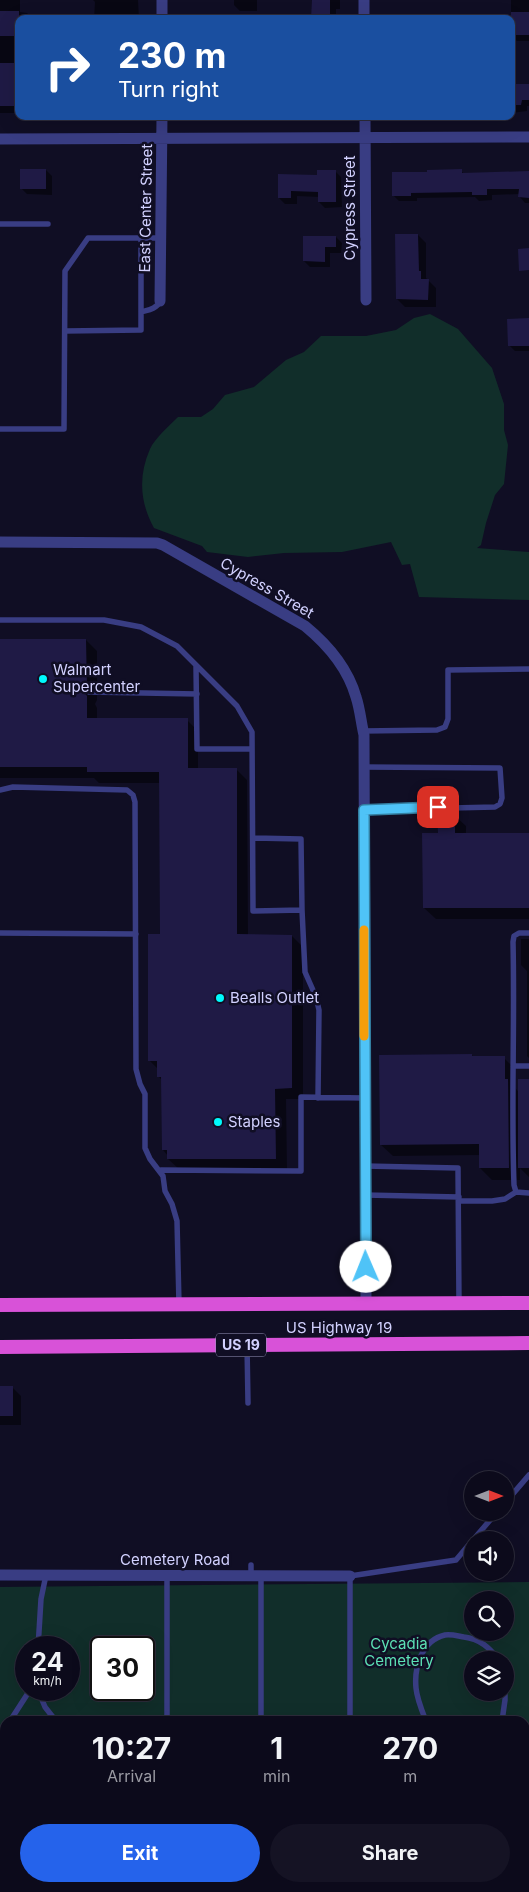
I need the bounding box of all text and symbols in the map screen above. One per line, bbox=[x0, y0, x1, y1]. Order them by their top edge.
text: 230 m bbox=[118, 34, 226, 76]
icon: right bbox=[35, 35, 100, 100]
text: Turn right bbox=[118, 76, 219, 102]
street label: East Center Street bbox=[135, 143, 156, 273]
street label: Cypress Street bbox=[340, 155, 359, 261]
street label: Cypress Street bbox=[217, 553, 318, 622]
place label: Walmart Supercenter bbox=[53, 660, 141, 696]
marker: Walmart Supercenter bbox=[37, 673, 49, 685]
pin bbox=[417, 786, 459, 828]
icon: arrive bbox=[424, 793, 452, 821]
place label: Bealls Outlet bbox=[230, 988, 319, 1007]
marker: Bealls Outlet bbox=[214, 992, 226, 1004]
place label: Staples bbox=[228, 1112, 281, 1131]
marker: Staples bbox=[212, 1116, 224, 1128]
position arrow bbox=[339, 1240, 391, 1292]
street label: US Highway 19 bbox=[286, 1318, 392, 1337]
road number: US 19 bbox=[216, 1334, 266, 1356]
north arrow bbox=[464, 1471, 514, 1521]
map controls bbox=[464, 1471, 514, 1701]
button: sound bbox=[464, 1531, 514, 1581]
street label: Cemetery Road bbox=[120, 1550, 230, 1569]
button: search bbox=[464, 1591, 514, 1641]
park label: Cycadia Cemetery bbox=[364, 1634, 434, 1670]
speed limit sign: 30 bbox=[90, 1636, 155, 1701]
text: 24 bbox=[31, 1647, 64, 1677]
button: layers bbox=[464, 1651, 514, 1701]
text: km/h bbox=[33, 1673, 62, 1688]
text: 10:27 bbox=[92, 1730, 171, 1766]
text: 1 bbox=[270, 1730, 283, 1766]
text: 270 bbox=[382, 1730, 438, 1766]
text: Arrival bbox=[107, 1766, 156, 1786]
text: min bbox=[263, 1766, 290, 1786]
text: m bbox=[403, 1766, 417, 1786]
button: Exit bbox=[20, 1824, 260, 1882]
button: Share bbox=[270, 1824, 510, 1882]

